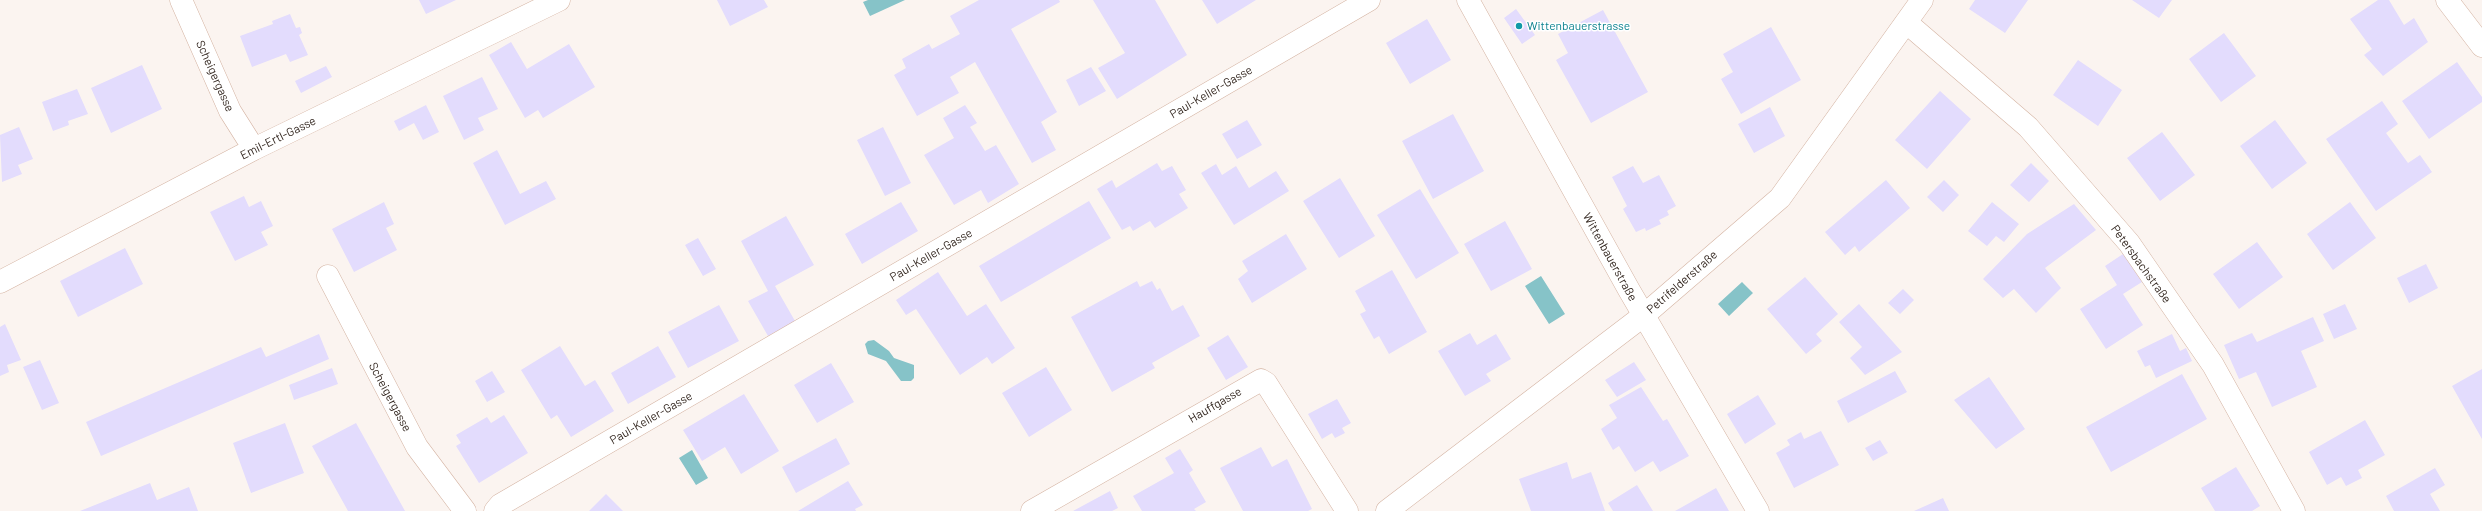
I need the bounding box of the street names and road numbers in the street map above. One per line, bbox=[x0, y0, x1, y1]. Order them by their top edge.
street label: Scheigergasse bbox=[193, 38, 237, 114]
street label: Paul-Keller-Gasse bbox=[1167, 63, 1255, 121]
street label: Emil-Ertl-Gasse bbox=[238, 113, 318, 163]
street label: Wittenbauerstraße bbox=[1580, 210, 1640, 304]
street label: Petersbachstraße bbox=[2108, 222, 2174, 306]
street label: Paul-Keller-Gasse bbox=[887, 226, 975, 284]
street label: Petrifelderstraße bbox=[1644, 247, 1720, 317]
street label: Scheigergasse bbox=[366, 360, 414, 434]
street label: Hauffgasse bbox=[1186, 384, 1244, 426]
street label: Paul-Keller-Gasse bbox=[607, 389, 695, 447]

